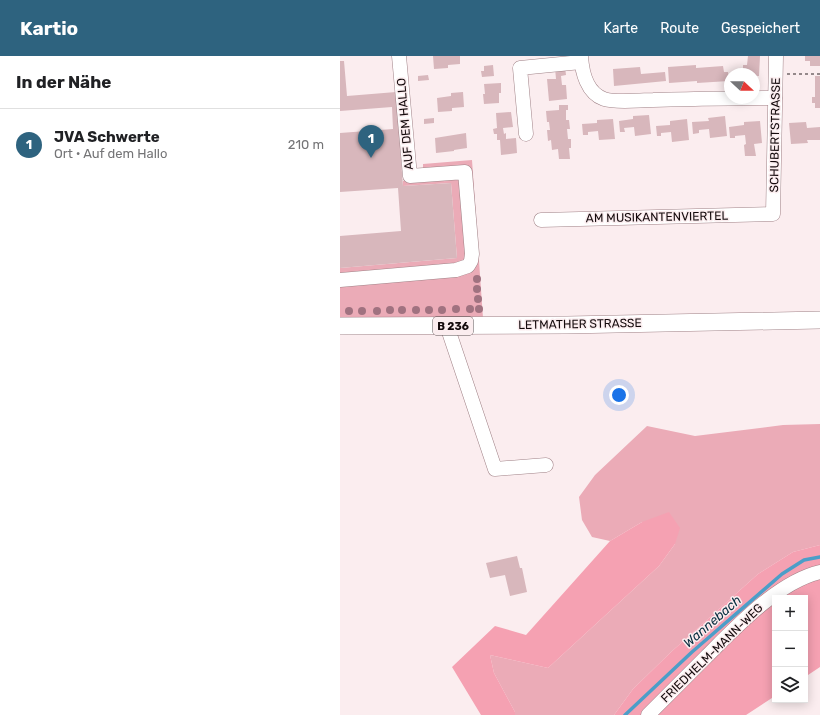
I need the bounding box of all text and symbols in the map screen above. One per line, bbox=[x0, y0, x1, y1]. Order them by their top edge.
text: Kartio bbox=[20, 17, 78, 40]
text: Karte bbox=[603, 20, 638, 37]
text: Route bbox=[660, 20, 699, 37]
text: Gespeichert bbox=[721, 20, 800, 37]
north arrow bbox=[724, 68, 760, 104]
text: In der Nähe bbox=[16, 72, 111, 92]
street label: AUF DEM HALLO bbox=[394, 77, 416, 171]
street label: SCHUBERTSTRASSE bbox=[767, 78, 783, 192]
pin: 1 bbox=[358, 125, 384, 158]
text: JVA Schwerte bbox=[54, 128, 160, 146]
text: 1 bbox=[26, 137, 32, 152]
text: 210 m bbox=[288, 137, 324, 152]
text: Ort · Auf dem Hallo bbox=[54, 146, 168, 161]
street label: AM MUSIKANTENVIERTEL bbox=[586, 209, 729, 225]
street label: LETMATHER STRASSE bbox=[518, 316, 642, 332]
road number: B 236 bbox=[433, 317, 473, 335]
your location bbox=[609, 385, 629, 405]
water label: Wannebach bbox=[680, 592, 744, 650]
map controls bbox=[772, 595, 808, 703]
button: + bbox=[772, 595, 808, 631]
street label: FRIEDHELM-MANN-WEG bbox=[658, 601, 766, 705]
button: − bbox=[772, 631, 808, 667]
button: layers bbox=[772, 667, 808, 703]

